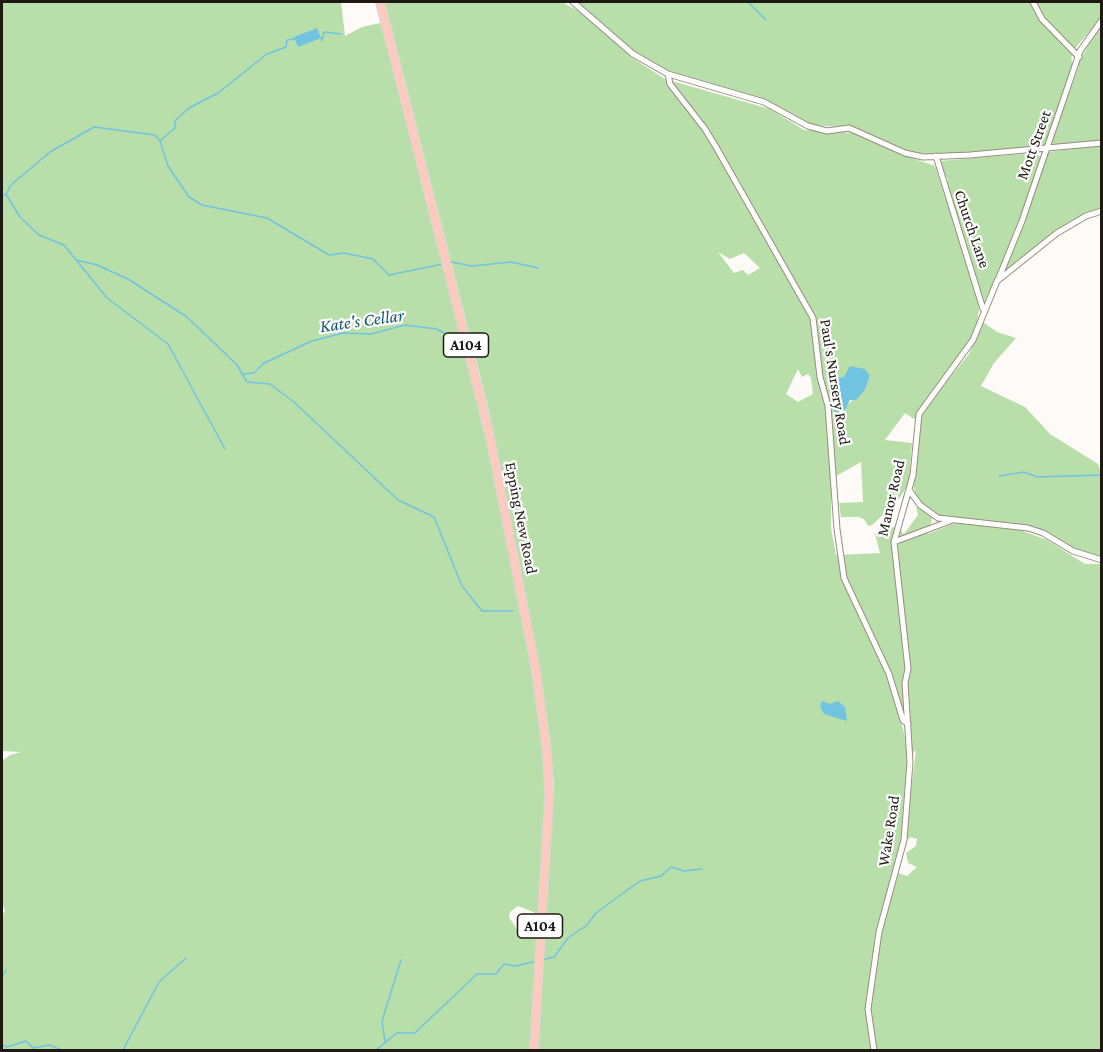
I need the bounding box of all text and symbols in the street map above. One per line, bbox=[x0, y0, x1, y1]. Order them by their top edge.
street label: Mott Street bbox=[1013, 108, 1055, 182]
street label: Church Lane bbox=[950, 188, 994, 270]
water label: Kate's Cellar bbox=[319, 304, 405, 338]
street label: Paul's Nursery Road bbox=[816, 318, 854, 446]
road number: A104 bbox=[444, 333, 488, 357]
street label: Manor Road bbox=[873, 458, 909, 538]
street label: Epping New Road bbox=[501, 460, 541, 576]
street label: Wake Road bbox=[874, 794, 904, 868]
road number: A104 bbox=[518, 914, 562, 938]

